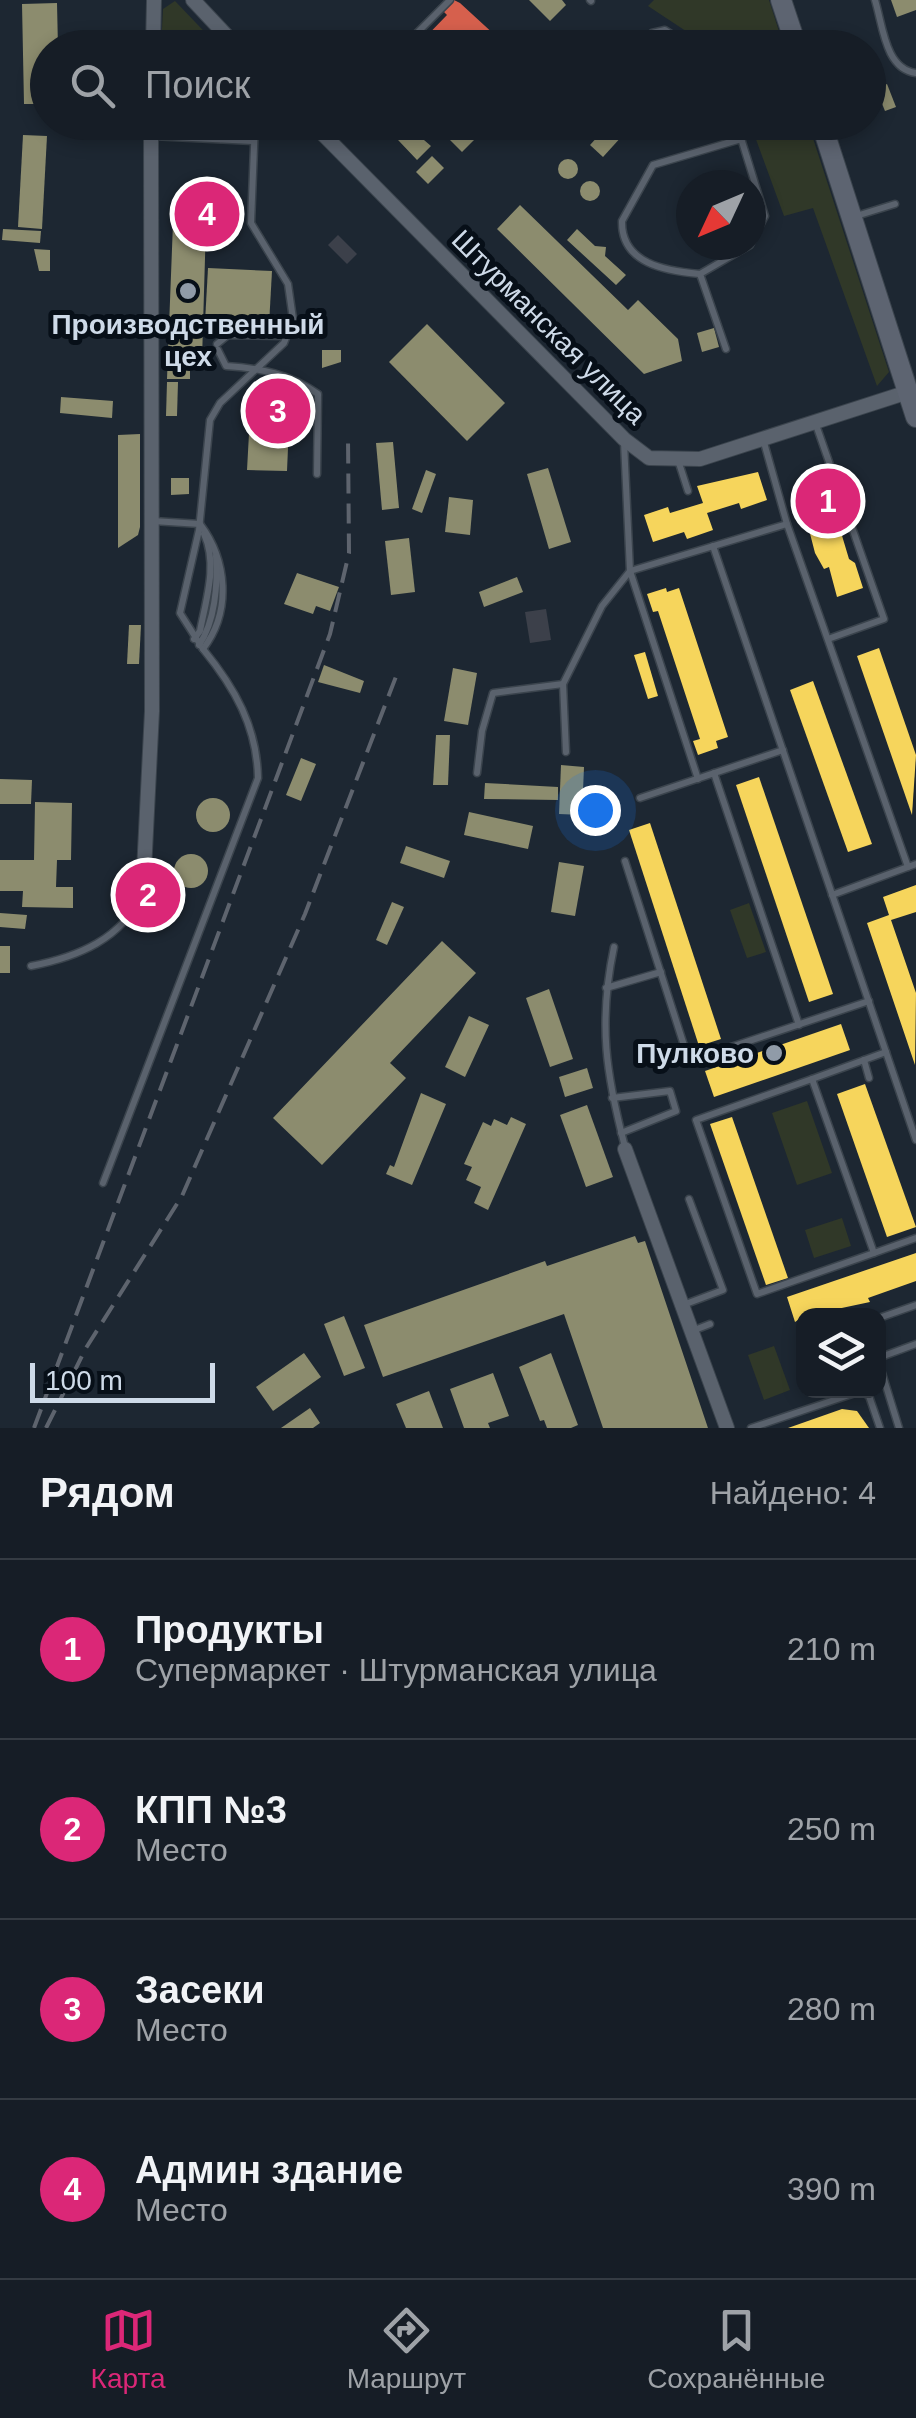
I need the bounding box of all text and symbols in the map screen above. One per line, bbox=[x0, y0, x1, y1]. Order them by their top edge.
search box bbox=[30, 30, 886, 140]
icon: search bbox=[65, 58, 120, 113]
text: Поиск bbox=[145, 64, 250, 106]
north arrow bbox=[676, 170, 766, 260]
pin: 4 bbox=[174, 176, 240, 252]
street label: Штурманская улица bbox=[446, 224, 652, 430]
marker: Производственный цех bbox=[177, 280, 199, 302]
place label: Производственный цех bbox=[51, 309, 325, 372]
pin: 3 bbox=[246, 374, 310, 448]
pin: 1 bbox=[796, 464, 860, 538]
your location bbox=[570, 785, 621, 836]
pin: 2 bbox=[116, 858, 180, 932]
place label: Пулково bbox=[636, 1038, 754, 1069]
marker: Пулково bbox=[763, 1042, 785, 1064]
map controls bbox=[796, 1308, 886, 1398]
button: layers bbox=[796, 1308, 886, 1398]
scale bar bbox=[30, 1358, 215, 1402]
text: 100 m bbox=[45, 1365, 123, 1396]
text: Рядом bbox=[40, 1469, 175, 1516]
text: Найдено: 4 bbox=[710, 1475, 876, 1511]
text: Продукты bbox=[135, 1609, 324, 1651]
text: 1 bbox=[64, 1631, 81, 1667]
text: 210 m bbox=[787, 1631, 876, 1667]
text: Супермаркет · Штурманская улица bbox=[135, 1652, 657, 1688]
text: КПП №3 bbox=[135, 1789, 287, 1831]
text: 2 bbox=[64, 1811, 81, 1847]
text: 250 m bbox=[787, 1811, 876, 1847]
text: Место bbox=[135, 1832, 228, 1868]
text: Засеки bbox=[135, 1969, 265, 2011]
text: 3 bbox=[64, 1991, 81, 2027]
text: 280 m bbox=[787, 1991, 876, 2027]
text: Место bbox=[135, 2012, 228, 2048]
text: Админ здание bbox=[135, 2149, 403, 2191]
text: 4 bbox=[64, 2171, 81, 2207]
text: 390 m bbox=[787, 2171, 876, 2207]
text: Место bbox=[135, 2192, 228, 2228]
tab: Карта bbox=[91, 2303, 166, 2395]
tab: Маршрут bbox=[347, 2303, 466, 2395]
tab: Сохранённые bbox=[647, 2303, 825, 2395]

